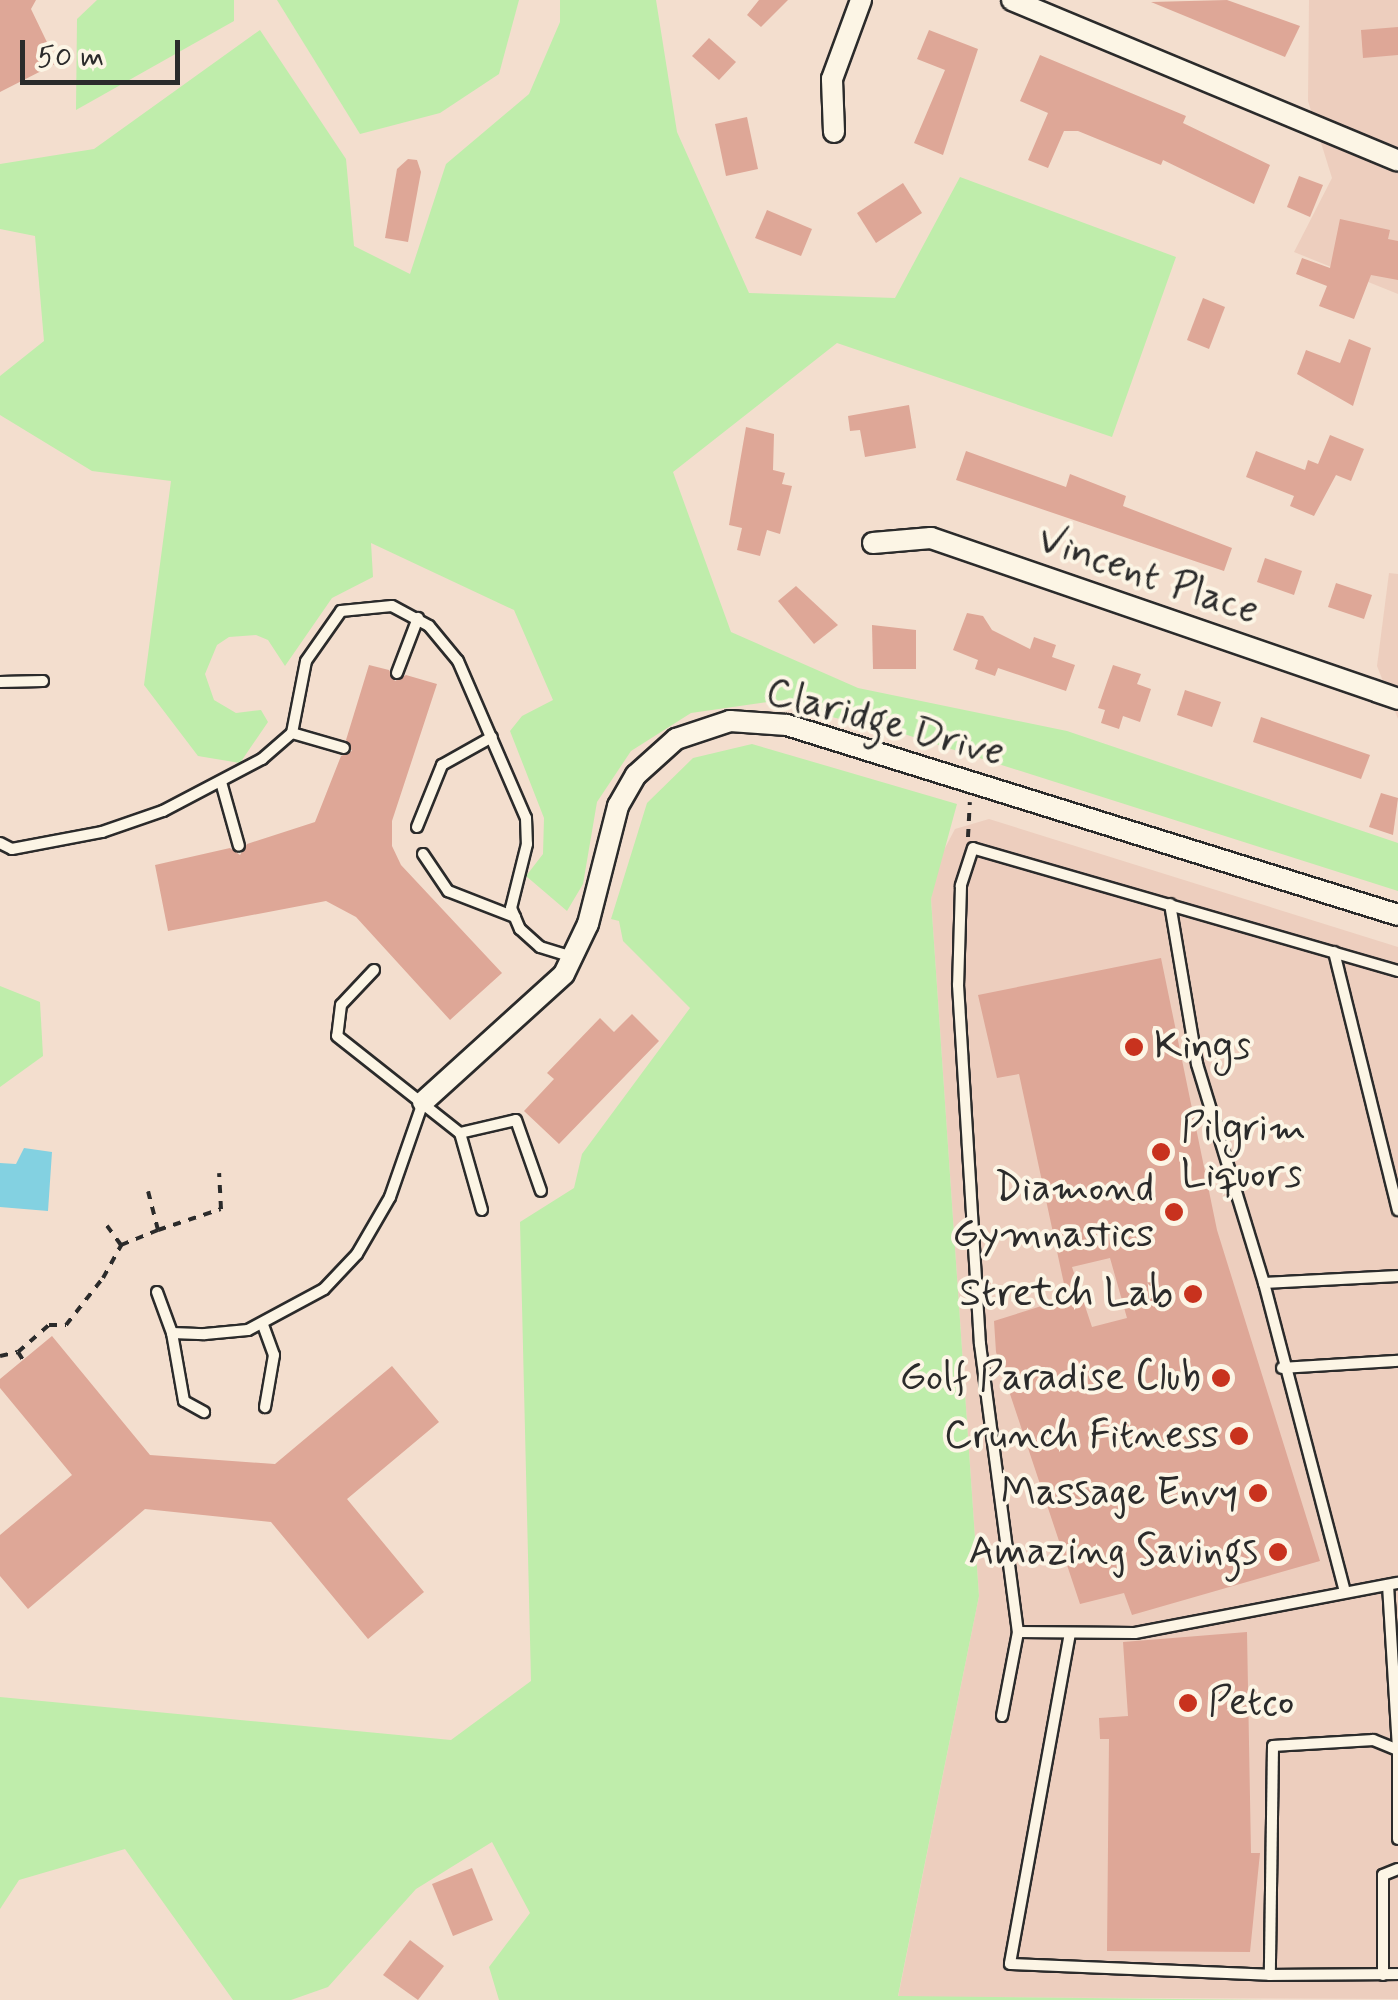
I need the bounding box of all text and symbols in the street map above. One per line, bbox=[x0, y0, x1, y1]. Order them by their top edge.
scale bar bbox=[25, 20, 185, 82]
text: 50 m bbox=[37, 38, 104, 77]
street label: Vincent Place bbox=[1034, 517, 1262, 635]
street label: Claridge Drive bbox=[762, 669, 1008, 777]
place label: Kings bbox=[1154, 1023, 1251, 1071]
marker: Kings bbox=[1123, 1036, 1145, 1058]
place label: Pilgrim Liquors bbox=[1181, 1105, 1306, 1199]
marker: Pilgrim Liquors bbox=[1150, 1141, 1172, 1163]
place label: Diamond Gymnastics bbox=[952, 1165, 1154, 1259]
marker: Diamond Gymnastics bbox=[1163, 1201, 1185, 1223]
place label: Stretch Lab bbox=[959, 1270, 1173, 1318]
marker: Stretch Lab bbox=[1182, 1283, 1204, 1305]
place label: Golf Paradise Club bbox=[887, 1354, 1201, 1402]
marker: Golf Paradise Club bbox=[1210, 1367, 1232, 1389]
place label: Crunch Fitness bbox=[944, 1412, 1219, 1460]
marker: Crunch Fitness bbox=[1228, 1425, 1250, 1447]
place label: Massage Envy bbox=[1001, 1469, 1238, 1517]
marker: Massage Envy bbox=[1247, 1482, 1269, 1504]
place label: Amazing Savings bbox=[952, 1528, 1258, 1576]
marker: Amazing Savings bbox=[1267, 1541, 1289, 1563]
place label: Petco bbox=[1208, 1679, 1294, 1727]
marker: Petco bbox=[1177, 1692, 1199, 1714]

